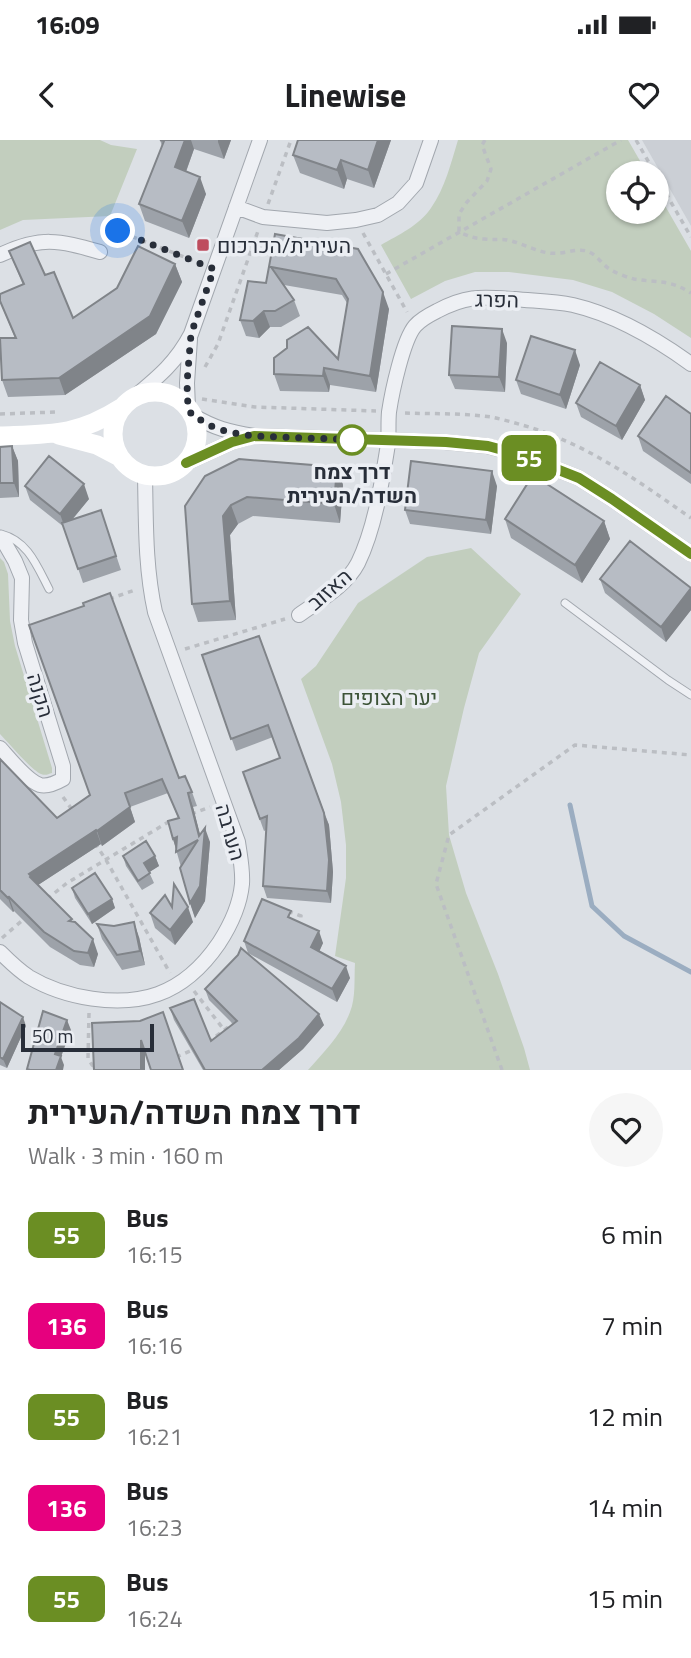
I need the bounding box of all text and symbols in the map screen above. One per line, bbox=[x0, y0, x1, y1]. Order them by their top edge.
text: 16:09 bbox=[35, 5, 100, 44]
text: Linewise bbox=[285, 71, 406, 119]
icon: back bbox=[28, 76, 66, 114]
icon: heart bbox=[625, 76, 663, 114]
map controls bbox=[606, 161, 669, 224]
button: locate bbox=[606, 161, 669, 224]
your location bbox=[100, 213, 135, 248]
place label: העירית/הכרכום bbox=[217, 229, 351, 261]
marker: העירית/הכרכום bbox=[195, 237, 211, 253]
street label: הפרג bbox=[475, 283, 519, 315]
marker: דרך צמח השדה/העירית bbox=[337, 425, 367, 455]
line badge: 55 bbox=[498, 435, 560, 481]
text: 55 bbox=[516, 440, 542, 476]
place label: דרך צמח השדה/העירית bbox=[287, 455, 417, 511]
street label: האזוב bbox=[299, 560, 359, 618]
street label: הקנה bbox=[19, 669, 63, 721]
park label: יער הצופים bbox=[341, 681, 437, 713]
street label: הערבה bbox=[208, 800, 254, 864]
scale bar bbox=[21, 1021, 154, 1053]
text: 50 m bbox=[32, 1021, 73, 1050]
text: דרך צמח השדה/העירית bbox=[28, 1087, 361, 1137]
button: heart bbox=[589, 1093, 663, 1167]
text: Walk · 3 min · 160 m bbox=[28, 1138, 224, 1173]
text: Bus bbox=[126, 1198, 168, 1237]
text: 6 min bbox=[601, 1215, 663, 1254]
text: 55 bbox=[53, 1217, 80, 1253]
text: 16:15 bbox=[126, 1237, 183, 1272]
text: Bus bbox=[126, 1289, 168, 1328]
text: 7 min bbox=[601, 1306, 663, 1345]
text: 136 bbox=[46, 1308, 87, 1344]
text: 16:16 bbox=[126, 1328, 183, 1363]
text: Bus bbox=[126, 1380, 168, 1419]
text: 12 min bbox=[587, 1397, 663, 1436]
text: 55 bbox=[53, 1399, 80, 1435]
text: 16:21 bbox=[126, 1419, 183, 1454]
text: Bus bbox=[126, 1471, 168, 1510]
text: 14 min bbox=[587, 1488, 663, 1527]
text: 136 bbox=[46, 1490, 87, 1526]
text: 16:23 bbox=[126, 1510, 183, 1545]
text: Bus bbox=[126, 1562, 168, 1601]
text: 15 min bbox=[587, 1579, 663, 1618]
text: 55 bbox=[53, 1581, 80, 1617]
text: 16:24 bbox=[126, 1601, 183, 1636]

